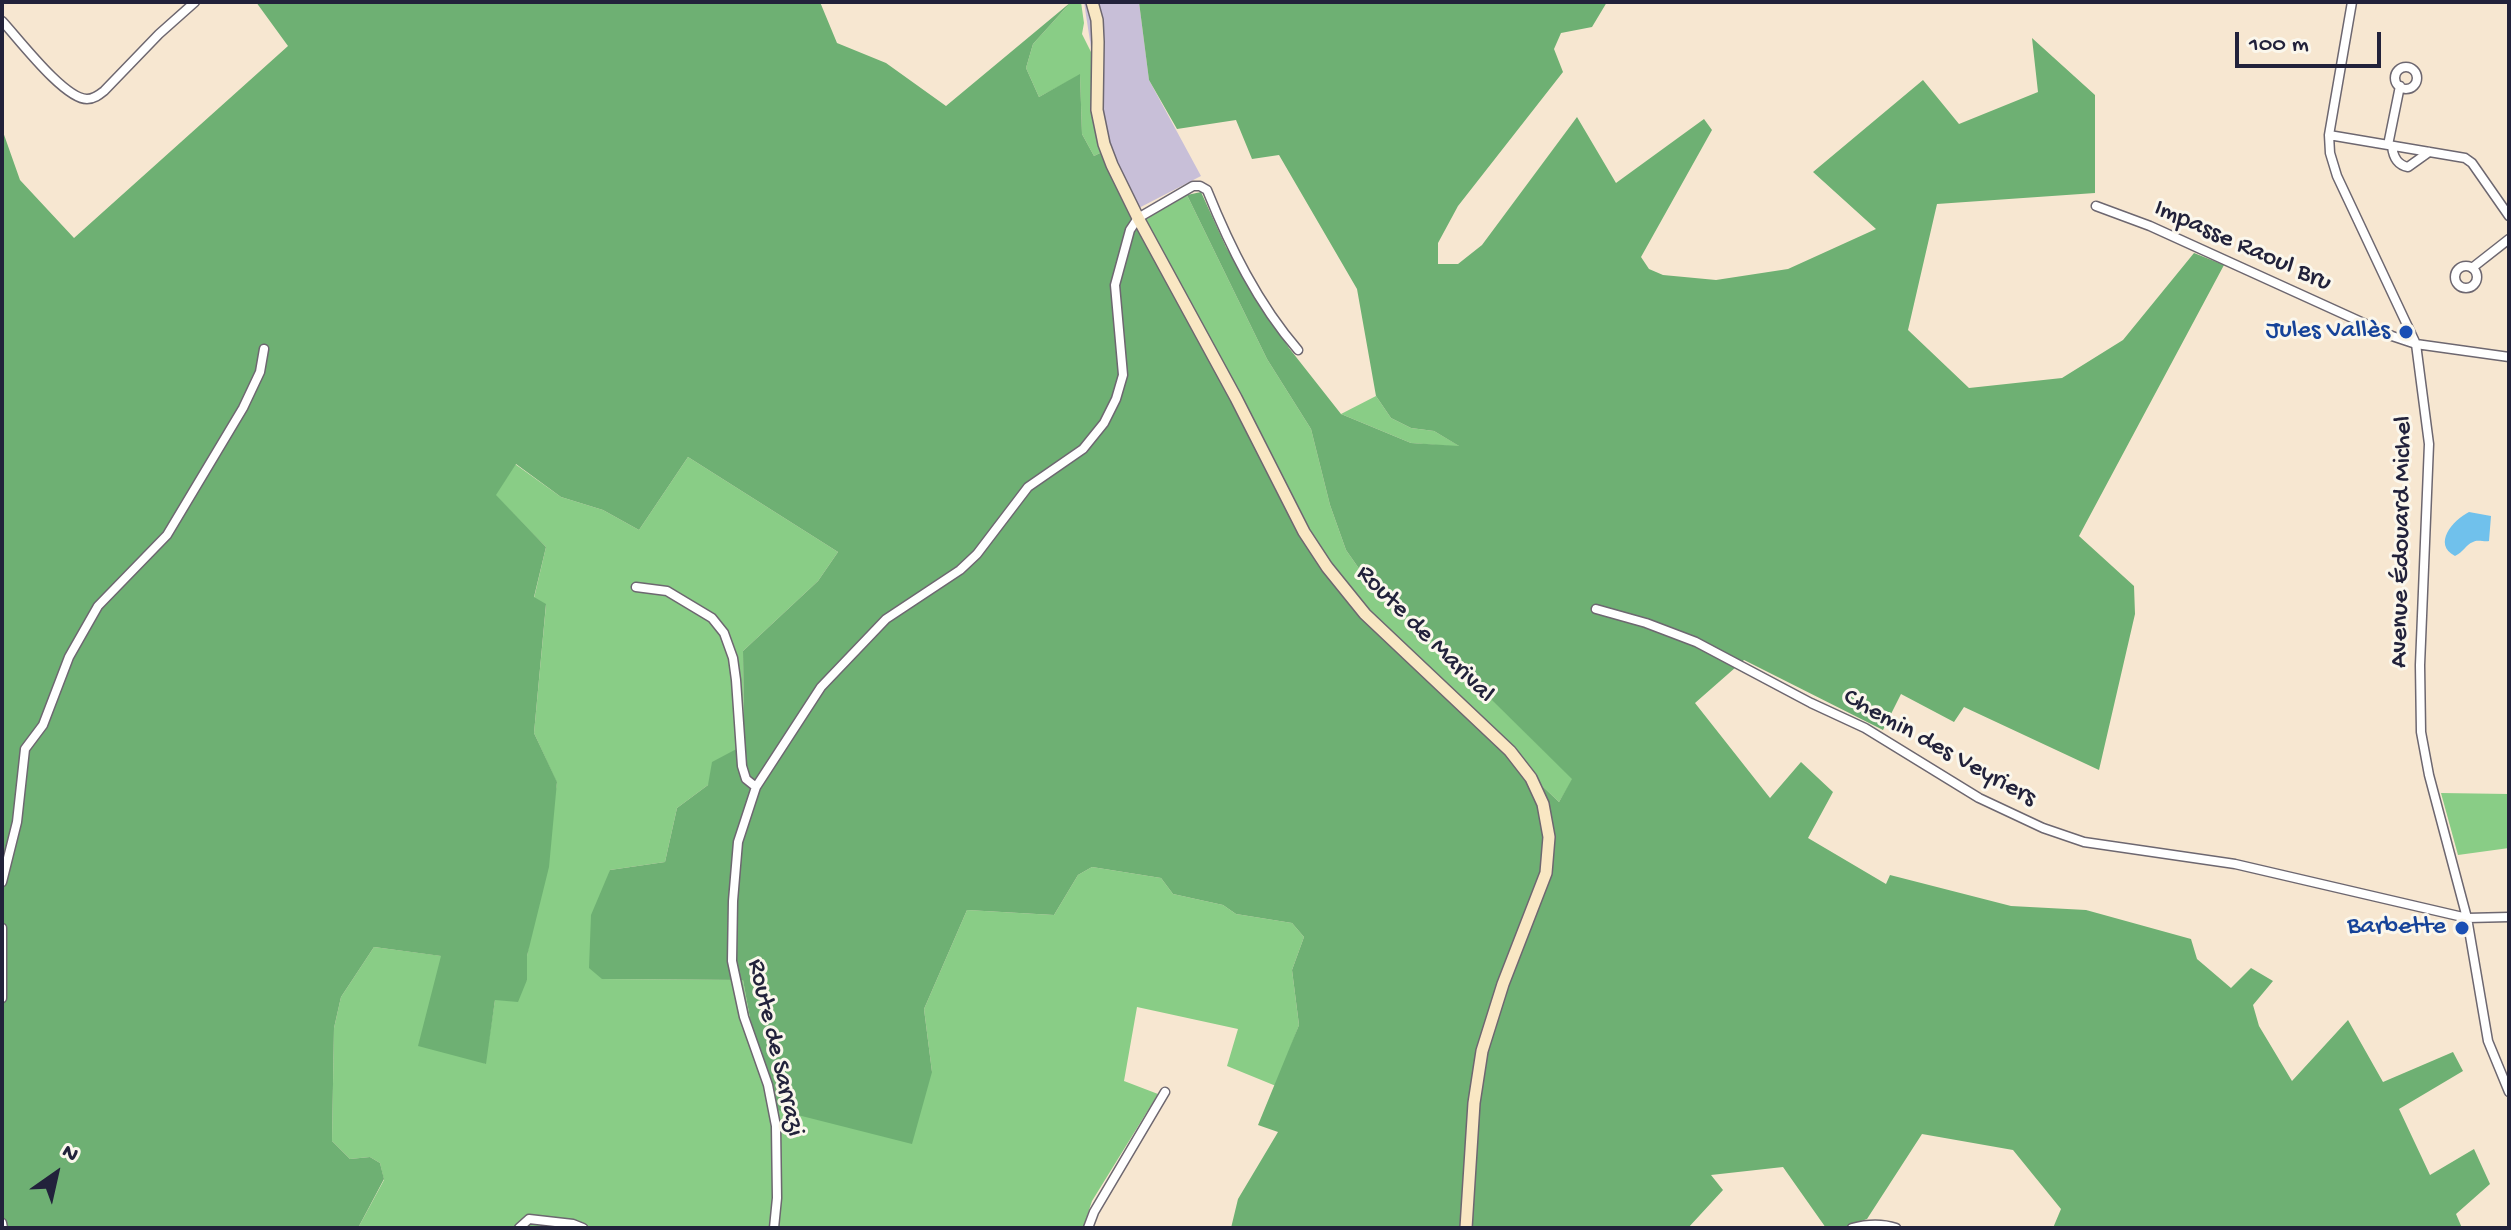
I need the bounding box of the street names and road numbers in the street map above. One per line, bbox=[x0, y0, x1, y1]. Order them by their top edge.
street label: Impasse Raoul Bru bbox=[2148, 194, 2336, 300]
street label: Avenue Édouard Michel bbox=[2385, 416, 2421, 668]
street label: Route de Marival bbox=[1348, 559, 1500, 711]
street label: Chemin des Veyriers bbox=[1837, 683, 2041, 815]
street label: Route de Sarrazi bbox=[738, 956, 810, 1140]

